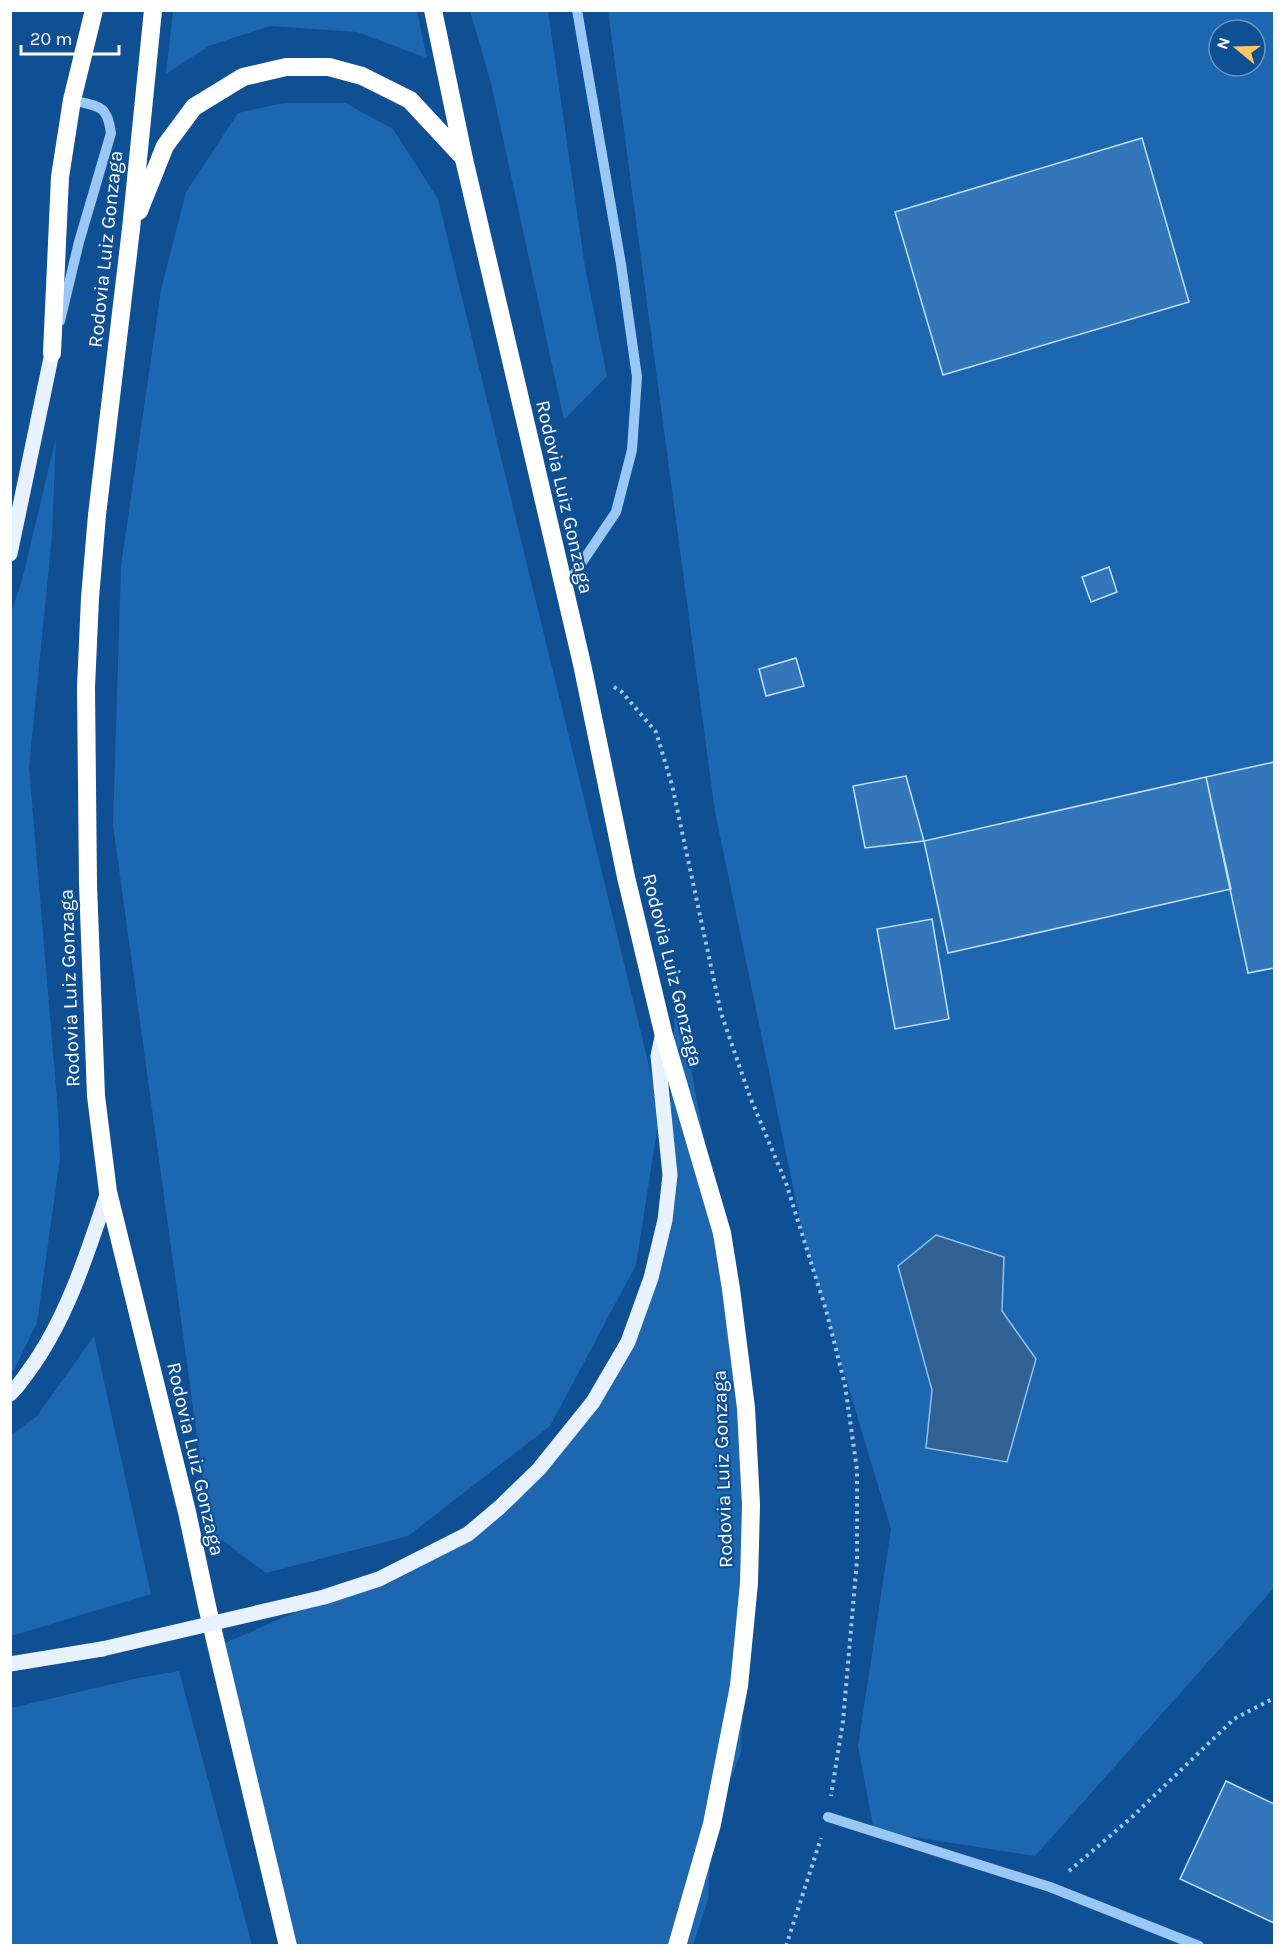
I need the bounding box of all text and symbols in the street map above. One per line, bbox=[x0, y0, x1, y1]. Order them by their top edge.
scale bar bbox=[21, 18, 118, 56]
north arrow bbox=[1207, 18, 1267, 78]
text: 20 m bbox=[30, 28, 72, 50]
text: N bbox=[1212, 35, 1234, 52]
street label: Rodovia Luiz Gonzaga bbox=[84, 149, 127, 349]
street label: Rodovia Luiz Gonzaga bbox=[531, 398, 598, 596]
street label: Rodovia Luiz Gonzaga bbox=[637, 871, 708, 1069]
street label: Rodovia Luiz Gonzaga bbox=[55, 889, 84, 1087]
street label: Rodovia Luiz Gonzaga bbox=[162, 1360, 229, 1558]
street label: Rodovia Luiz Gonzaga bbox=[708, 1370, 737, 1568]

